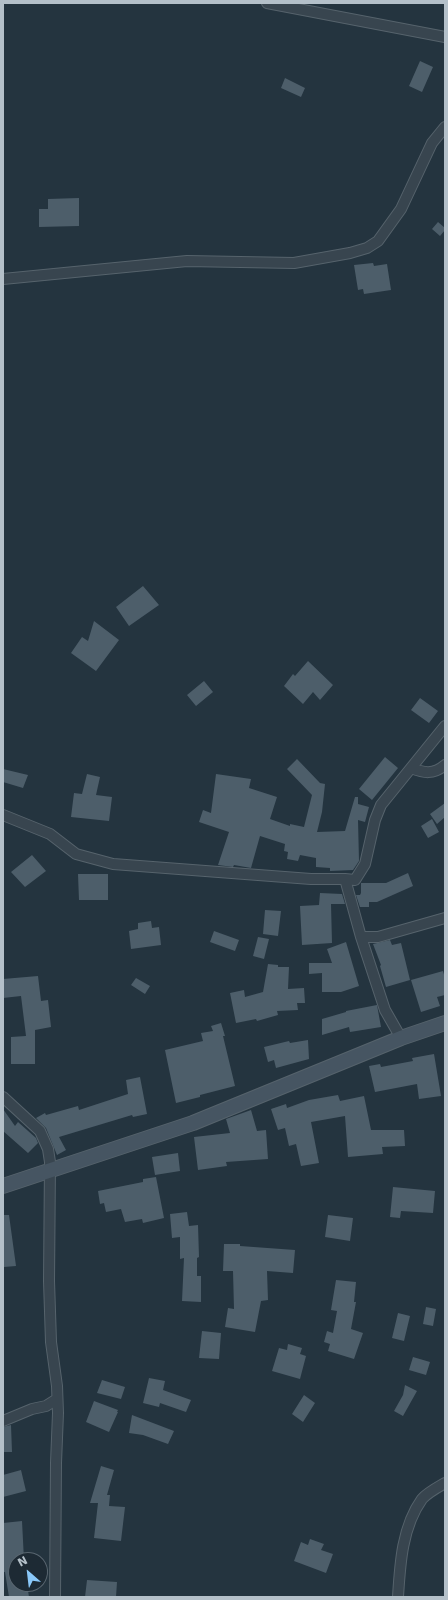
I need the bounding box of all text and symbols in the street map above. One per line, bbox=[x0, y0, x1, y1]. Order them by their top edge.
north arrow bbox=[8, 1552, 48, 1592]
text: N bbox=[15, 1554, 30, 1570]

